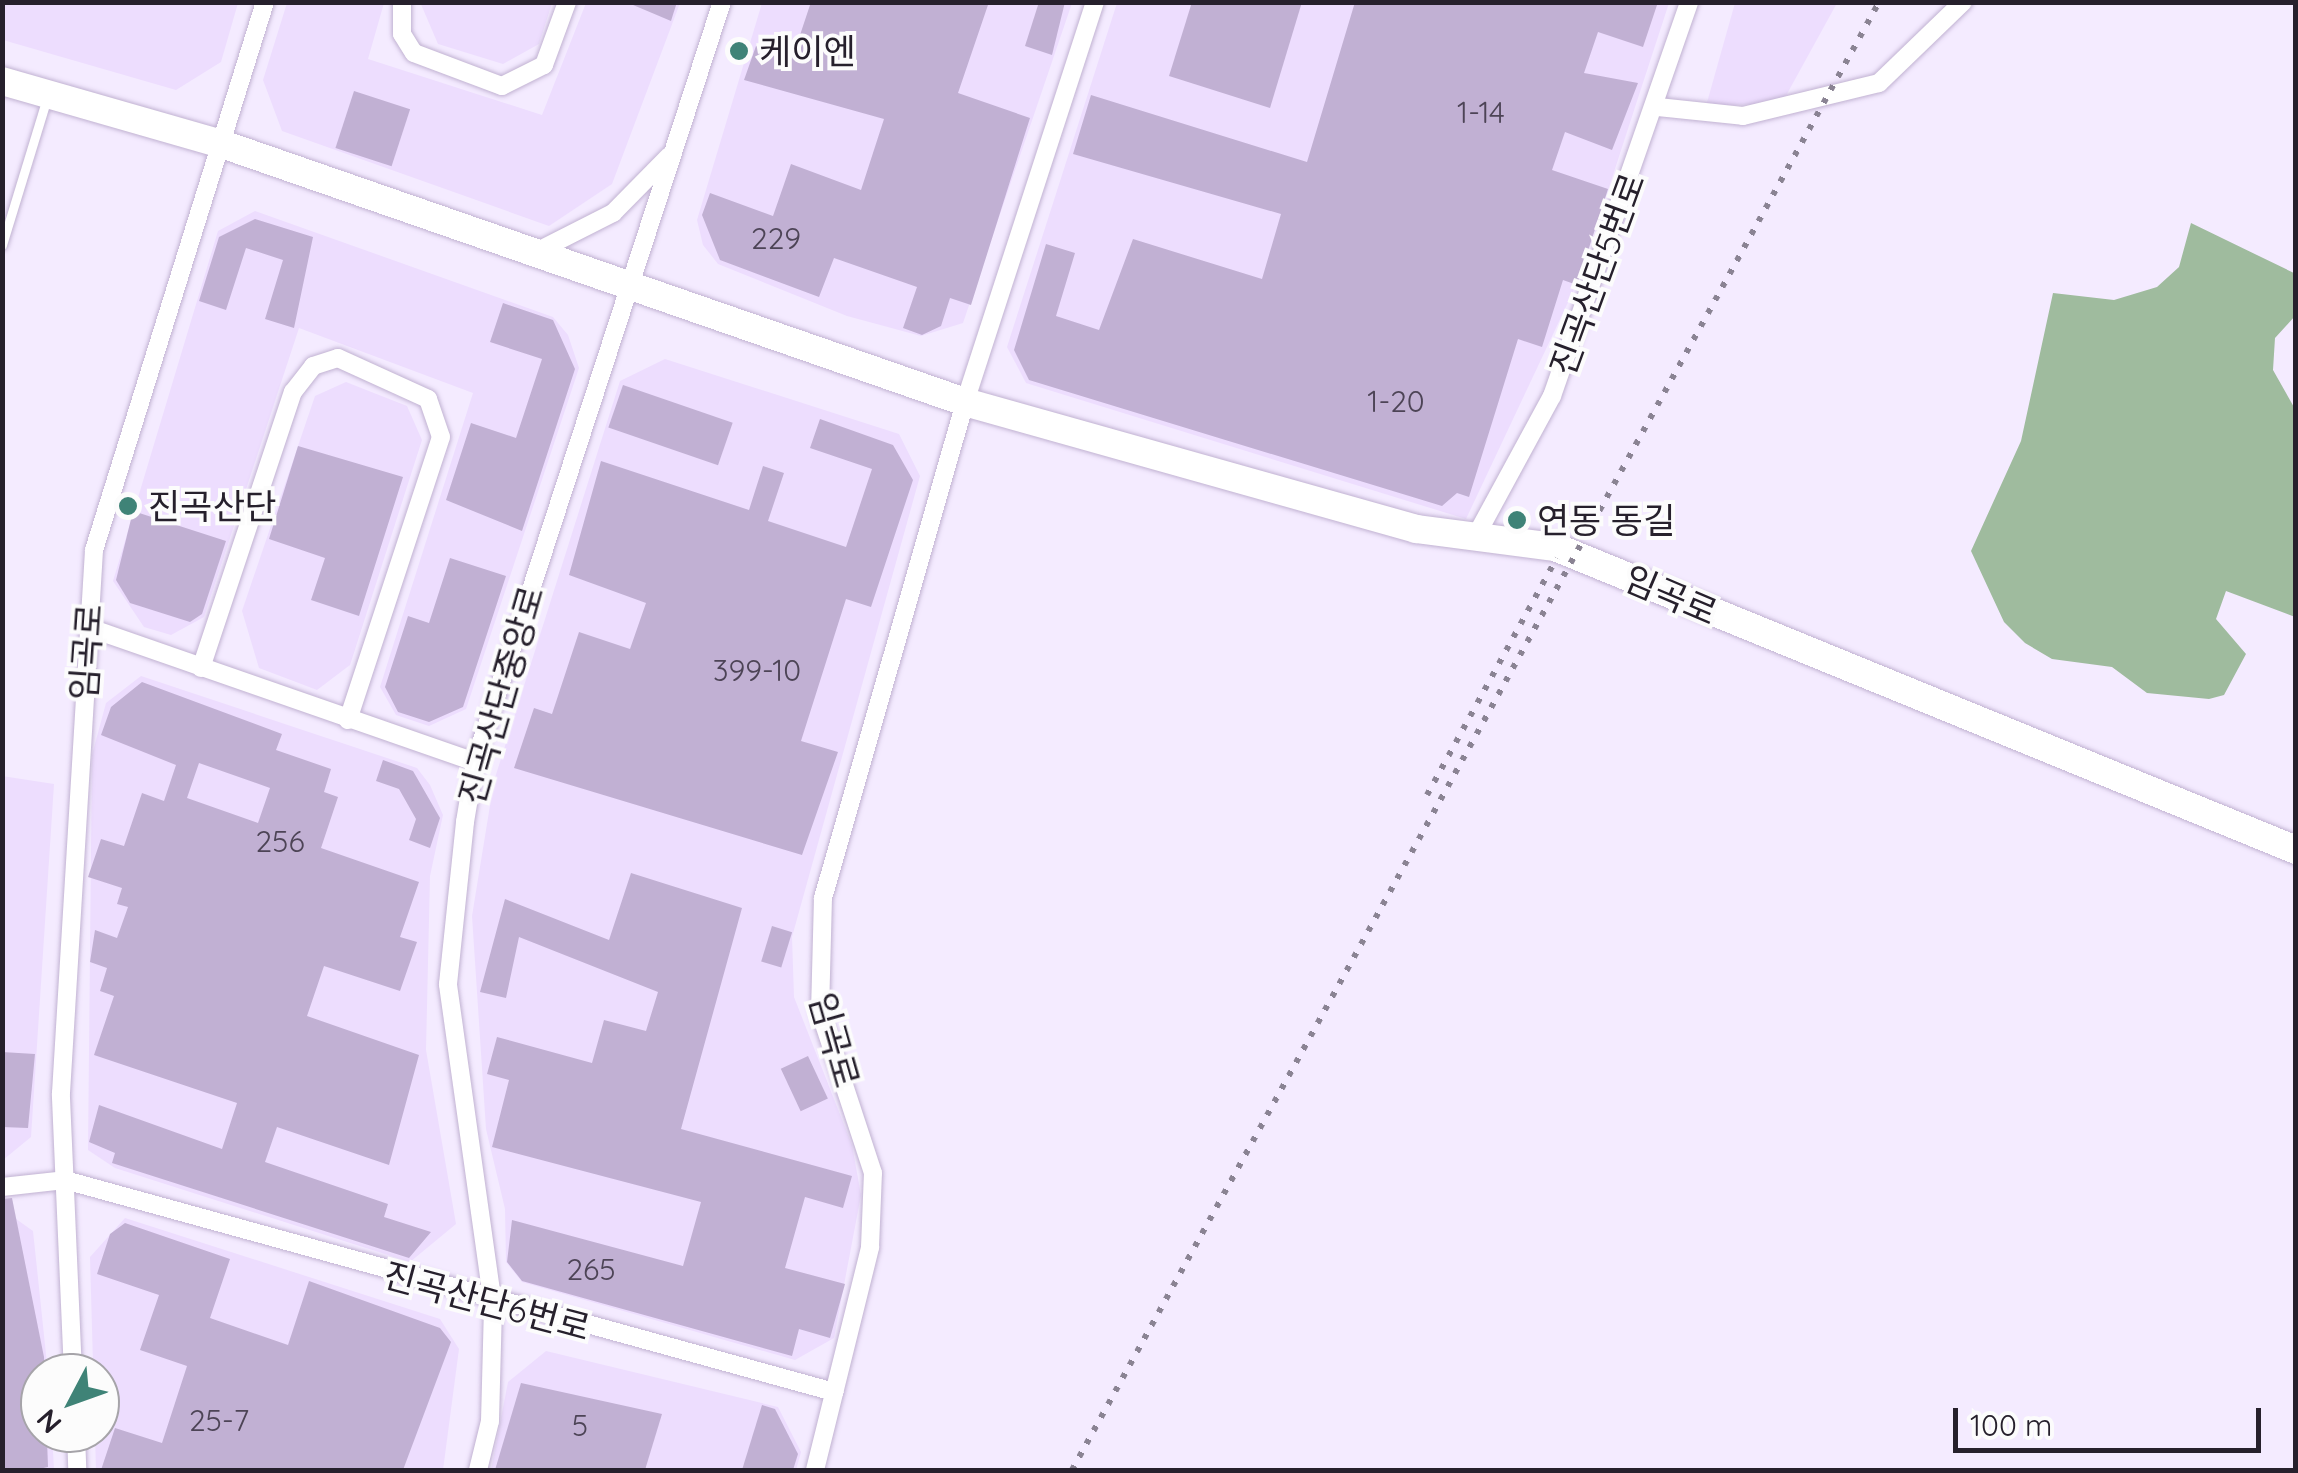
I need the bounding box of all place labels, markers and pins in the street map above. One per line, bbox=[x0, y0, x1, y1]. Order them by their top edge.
place label: 케이엔 bbox=[759, 30, 856, 72]
marker: 케이엔 bbox=[728, 40, 750, 62]
place label: 진곡산단 bbox=[148, 485, 277, 527]
marker: 진곡산단 bbox=[117, 495, 139, 517]
place label: 연동 동길 bbox=[1537, 499, 1675, 541]
marker: 연동 동길 bbox=[1506, 509, 1528, 531]

